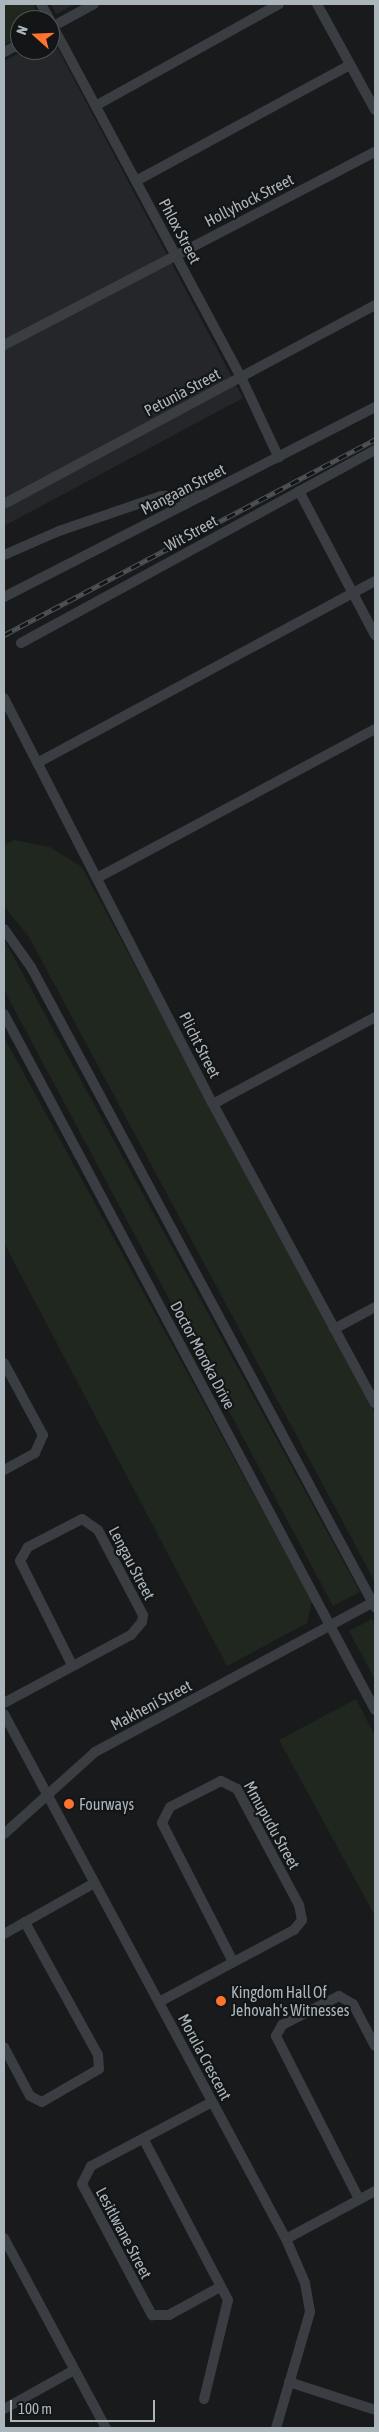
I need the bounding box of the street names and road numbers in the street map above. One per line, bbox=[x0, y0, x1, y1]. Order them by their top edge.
street label: Hollyhock Street bbox=[201, 169, 297, 231]
street label: Phlox Street bbox=[155, 195, 205, 267]
street label: Petunia Street bbox=[141, 364, 223, 420]
street label: Mangaan Street bbox=[137, 459, 229, 519]
street label: Wit Street bbox=[161, 511, 221, 555]
street label: Plicht Street bbox=[175, 1009, 225, 1081]
street label: Doctor Moroka Drive bbox=[166, 1298, 240, 1412]
street label: Lengau Street bbox=[105, 1523, 159, 1603]
street label: Makheni Street bbox=[107, 1676, 195, 1734]
street label: Mmupudu Street bbox=[240, 1778, 304, 1872]
street label: Morula Crescent bbox=[174, 2011, 236, 2103]
street label: Lesitlwane Street bbox=[92, 2184, 156, 2282]

